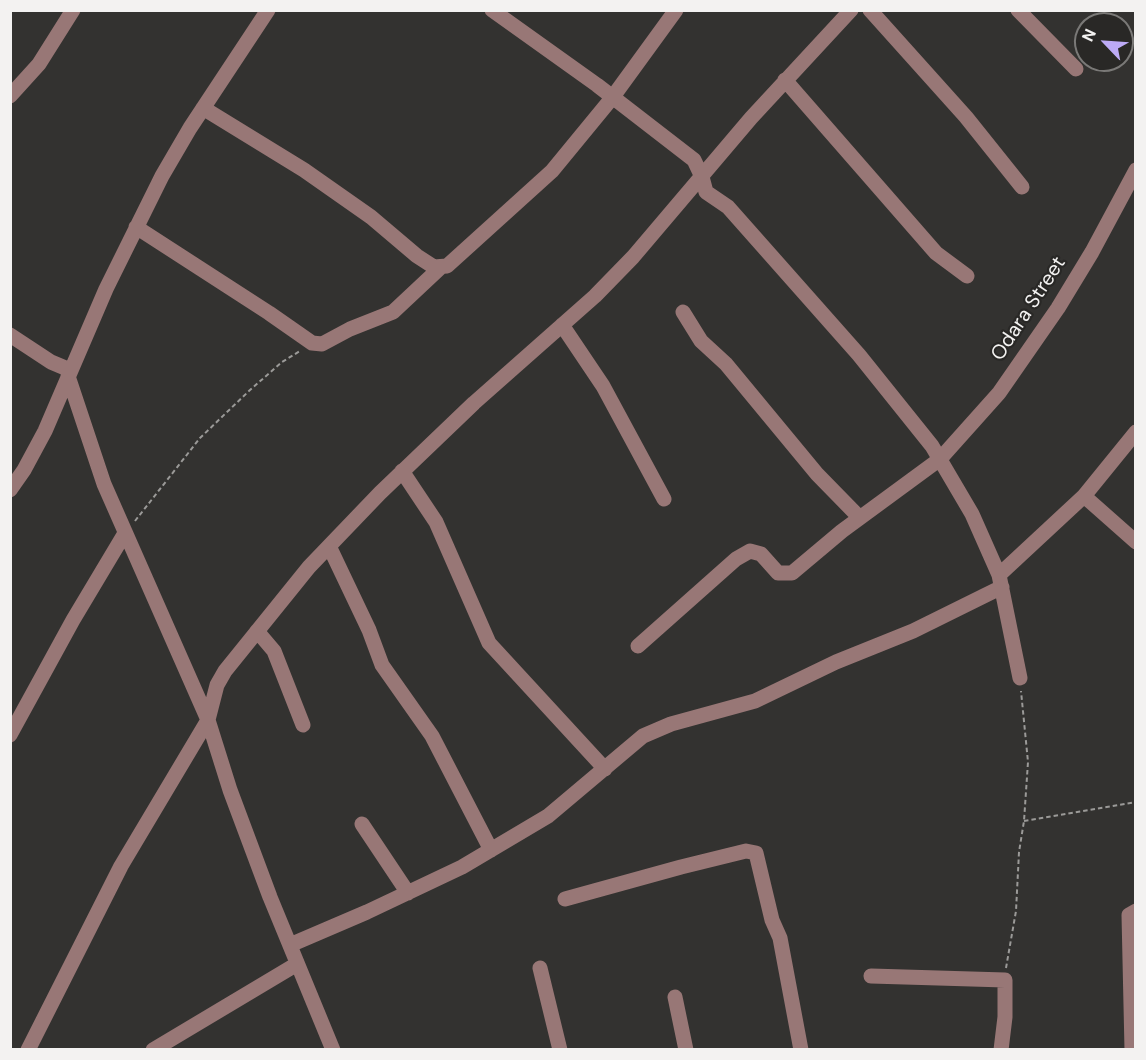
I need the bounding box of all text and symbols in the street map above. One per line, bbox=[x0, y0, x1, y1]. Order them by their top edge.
north arrow bbox=[1074, 12, 1134, 72]
text: N bbox=[1077, 25, 1101, 45]
street label: Odara Street bbox=[986, 252, 1072, 366]

